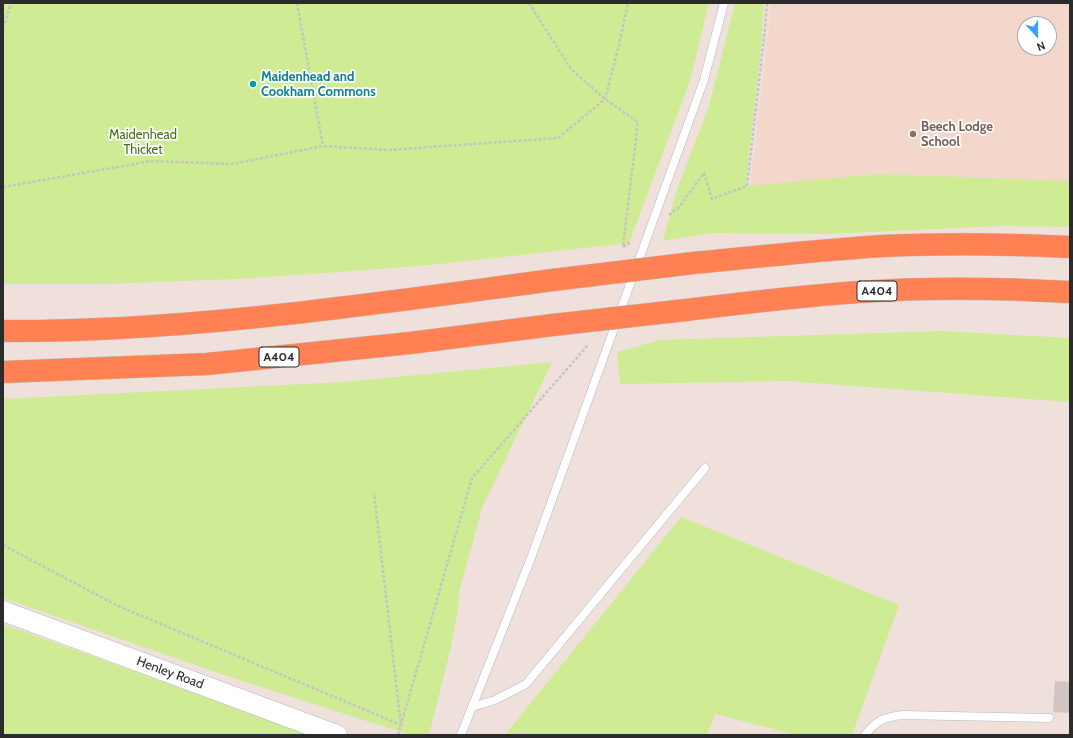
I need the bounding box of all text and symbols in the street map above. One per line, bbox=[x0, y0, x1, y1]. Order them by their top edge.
north arrow bbox=[1017, 16, 1057, 56]
text: N bbox=[1035, 38, 1047, 54]
place label: Maidenhead and Cookham Commons bbox=[261, 69, 376, 100]
marker: Maidenhead and Cookham Commons bbox=[248, 79, 258, 89]
place label: Beech Lodge School bbox=[921, 119, 993, 150]
park label: Maidenhead Thicket bbox=[109, 127, 177, 158]
marker: Beech Lodge School bbox=[908, 129, 918, 139]
road number: A404 bbox=[857, 281, 897, 301]
road number: A404 bbox=[259, 347, 299, 367]
street label: Henley Road bbox=[134, 654, 206, 692]

